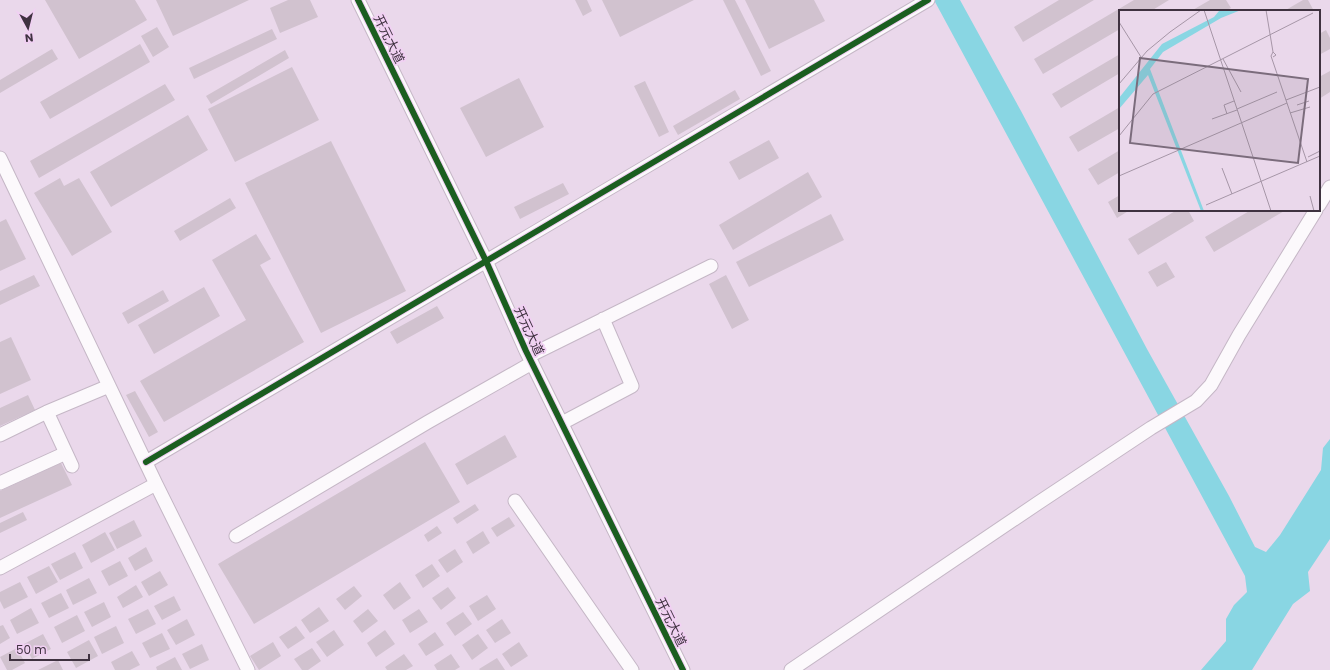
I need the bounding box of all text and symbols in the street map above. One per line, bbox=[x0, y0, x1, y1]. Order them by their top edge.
north arrow bbox=[8, 8, 48, 48]
inset map bbox=[1119, 10, 1320, 211]
street label: 开元大道 bbox=[369, 11, 409, 67]
text: N bbox=[24, 29, 34, 46]
street label: 开元大道 bbox=[509, 303, 549, 359]
street label: 开元大道 bbox=[651, 594, 691, 650]
scale bar bbox=[10, 636, 89, 662]
text: 50 m bbox=[16, 641, 47, 658]

